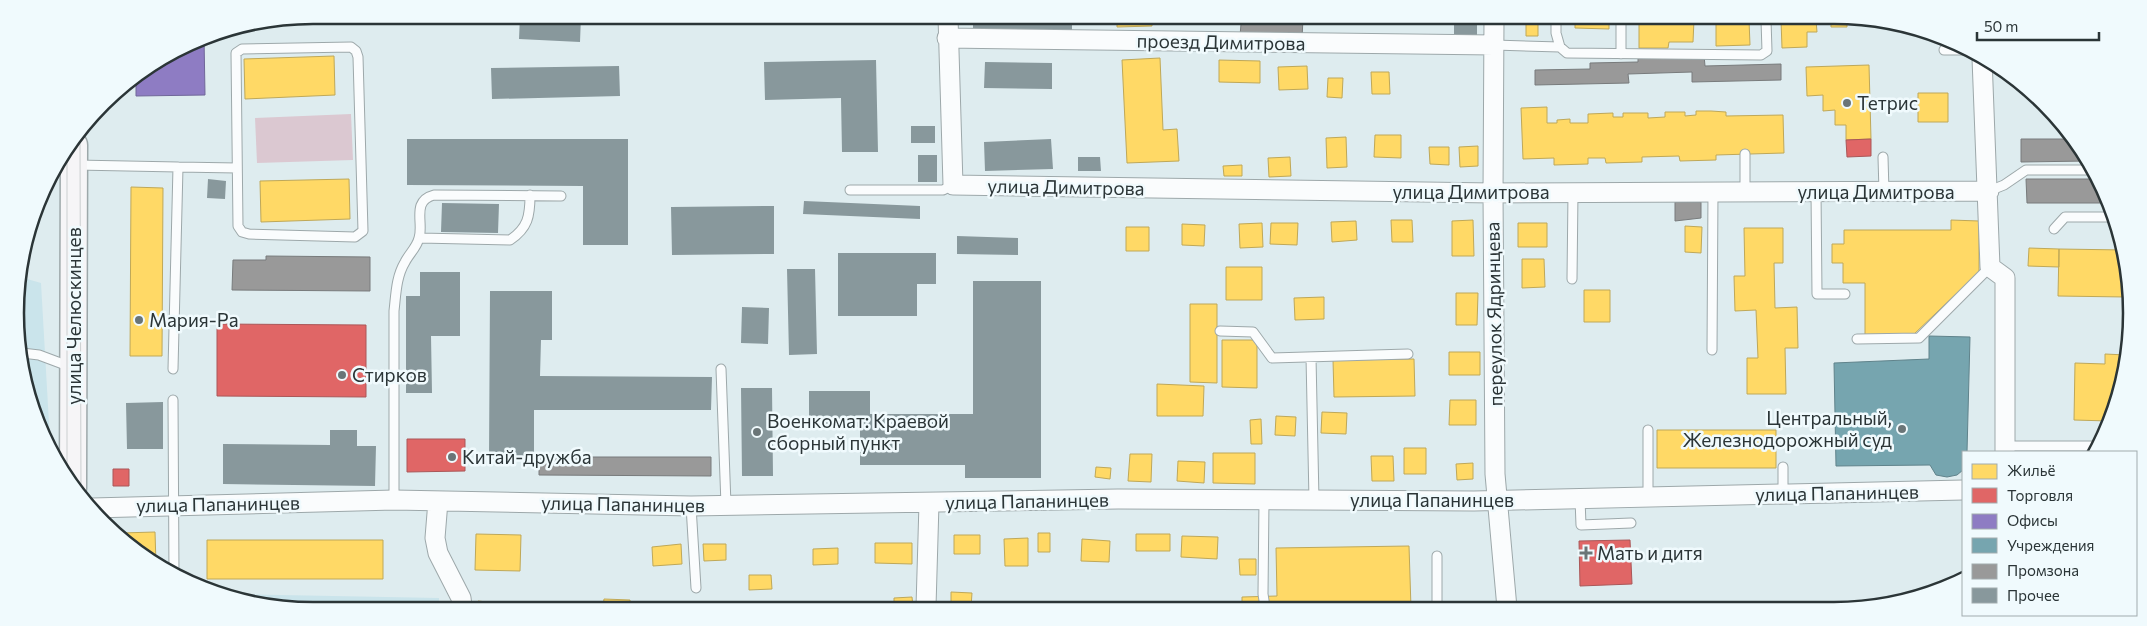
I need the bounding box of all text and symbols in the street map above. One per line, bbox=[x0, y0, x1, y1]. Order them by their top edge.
scale bar bbox=[1977, 10, 2100, 42]
text: 50 m bbox=[1984, 17, 2018, 35]
street label: проезд Димитрова bbox=[1136, 29, 1306, 54]
place label: Тетрис bbox=[1857, 91, 1918, 114]
marker: Тетрис bbox=[1841, 97, 1853, 109]
street label: улица Димитрова bbox=[987, 174, 1145, 199]
street label: улица Димитрова bbox=[1392, 180, 1550, 203]
street label: улица Димитрова bbox=[1797, 180, 1955, 203]
street label: переулок Ядринцева bbox=[1480, 221, 1507, 407]
street label: улица Челюскинцев bbox=[62, 227, 85, 405]
place label: Мария-Ра bbox=[149, 308, 239, 331]
marker: Мария-Ра bbox=[133, 314, 145, 326]
place label: Стирков bbox=[352, 363, 427, 386]
marker: Стирков bbox=[336, 369, 348, 381]
place label: Центральный, Железнодорожный суд bbox=[1682, 406, 1892, 451]
place label: Военкомат: Краевой сборный пункт bbox=[767, 409, 949, 454]
marker: Центральный, Железнодорожный суд bbox=[1896, 423, 1908, 435]
marker: Военкомат: Краевой сборный пункт bbox=[751, 426, 763, 438]
place label: Китай-дружба bbox=[462, 445, 592, 468]
marker: Китай-дружба bbox=[446, 451, 458, 463]
legend bbox=[1962, 451, 2137, 616]
text: Жильё bbox=[2007, 461, 2055, 479]
street label: улица Папанинцев bbox=[1755, 480, 1919, 505]
text: Торговля bbox=[2007, 486, 2073, 504]
street label: улица Папанинцев bbox=[945, 488, 1109, 513]
street label: улица Папанинцев bbox=[1350, 488, 1514, 511]
street label: улица Папанинцев bbox=[136, 491, 300, 516]
street label: улица Папанинцев bbox=[541, 491, 705, 516]
text: Офисы bbox=[2007, 511, 2058, 529]
text: Учреждения bbox=[2007, 536, 2094, 554]
place label: Мать и дитя bbox=[1597, 541, 1703, 564]
marker: Мать и дитя bbox=[1579, 546, 1593, 560]
text: Промзона bbox=[2007, 561, 2079, 579]
text: Прочее bbox=[2007, 586, 2060, 604]

